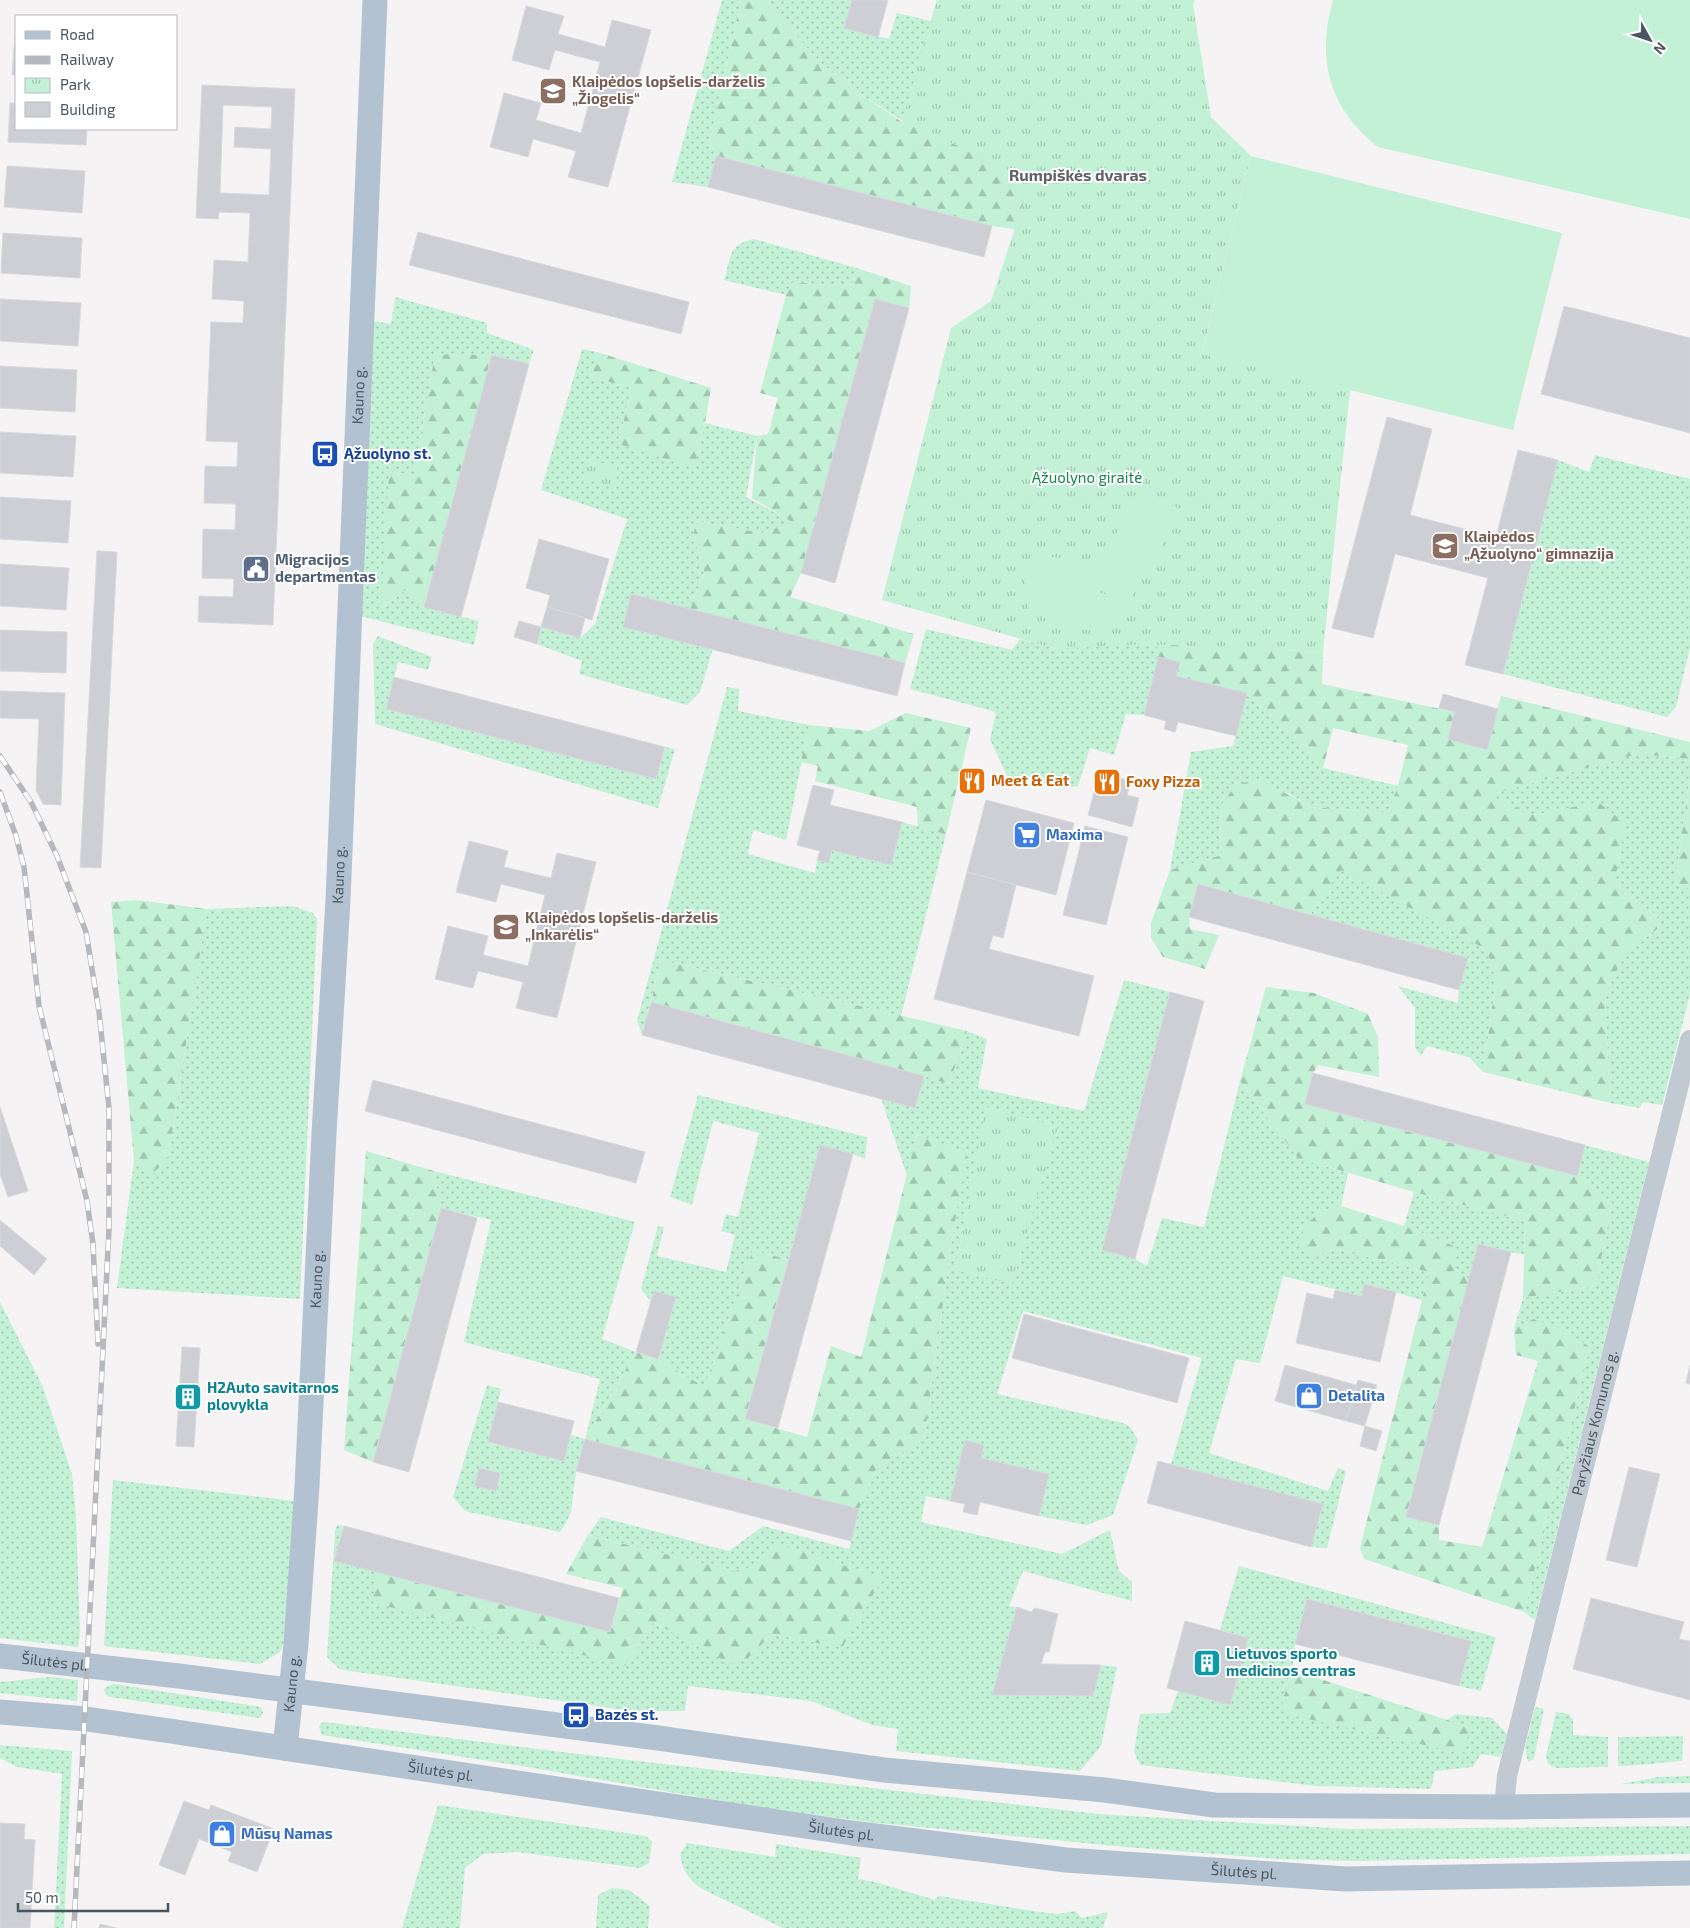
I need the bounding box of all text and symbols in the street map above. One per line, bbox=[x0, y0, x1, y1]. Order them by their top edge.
legend bbox=[15, 15, 178, 130]
north arrow bbox=[1625, 15, 1675, 65]
text: Road bbox=[60, 25, 95, 43]
text: N bbox=[1651, 39, 1670, 58]
text: Railway bbox=[60, 50, 114, 68]
place label: Klaipėdos lopšelis-darželis „Žiogelis“ bbox=[572, 72, 765, 107]
text: Park bbox=[60, 75, 91, 93]
school or university icon: Klaipėdos lopšelis-darželis „Žiogelis“ bbox=[538, 76, 568, 106]
text: Building bbox=[60, 100, 116, 118]
district label: Rumpiškės dvaras bbox=[1009, 165, 1147, 184]
street label: Kauno g. bbox=[348, 366, 368, 425]
bus stop icon: Ąžuolyno st. bbox=[310, 439, 340, 469]
place label: Ąžuolyno st. bbox=[344, 444, 431, 463]
park label: Ąžuolyno giraitė bbox=[1032, 468, 1142, 486]
place label: Klaipėdos „Ąžuolyno“ gimnazija bbox=[1464, 527, 1614, 563]
school or university icon: Klaipėdos „Ąžuolyno“ gimnazija bbox=[1430, 531, 1460, 561]
place label: Migracijos departmentas bbox=[275, 550, 376, 585]
public building icon: Migracijos departmentas bbox=[241, 554, 271, 584]
restaurant icon: Meet & Eat bbox=[957, 766, 987, 796]
restaurant icon: Foxy Pizza bbox=[1092, 767, 1122, 797]
place label: Meet & Eat bbox=[991, 771, 1069, 789]
place label: Foxy Pizza bbox=[1126, 772, 1200, 791]
supermarket icon: Maxima bbox=[1012, 820, 1042, 850]
place label: Maxima bbox=[1046, 825, 1103, 843]
street label: Kauno g. bbox=[328, 845, 348, 904]
place label: Klaipėdos lopšelis-darželis „Inkarėlis“ bbox=[525, 908, 718, 943]
school or university icon: Klaipėdos lopšelis-darželis „Inkarėlis“ bbox=[491, 912, 521, 942]
street label: Kauno g. bbox=[306, 1250, 326, 1309]
street label: Paryžiaus Komunos g. bbox=[1567, 1348, 1621, 1497]
place label: H2Auto savitarnos plovykla bbox=[207, 1378, 339, 1414]
shop icon: Detalita bbox=[1294, 1381, 1324, 1411]
building icon: H2Auto savitarnos plovykla bbox=[173, 1382, 203, 1412]
place label: Detalita bbox=[1328, 1386, 1385, 1404]
place label: Lietuvos sporto medicinos centras bbox=[1226, 1644, 1356, 1679]
street label: Šilutės pl. bbox=[21, 1648, 89, 1674]
building icon: Lietuvos sporto medicinos centras bbox=[1192, 1648, 1222, 1678]
street label: Kauno g. bbox=[279, 1653, 303, 1713]
bus stop icon: Bazės st. bbox=[561, 1700, 591, 1730]
place label: Bazės st. bbox=[595, 1705, 658, 1723]
street label: Šilutės pl. bbox=[407, 1757, 475, 1784]
street label: Šilutės pl. bbox=[807, 1817, 876, 1844]
shop icon: Mūsų Namas bbox=[207, 1819, 237, 1849]
place label: Mūsų Namas bbox=[241, 1824, 333, 1842]
street label: Šilutės pl. bbox=[1210, 1860, 1278, 1882]
scale bar bbox=[18, 1880, 168, 1912]
text: 50 m bbox=[25, 1888, 59, 1906]

